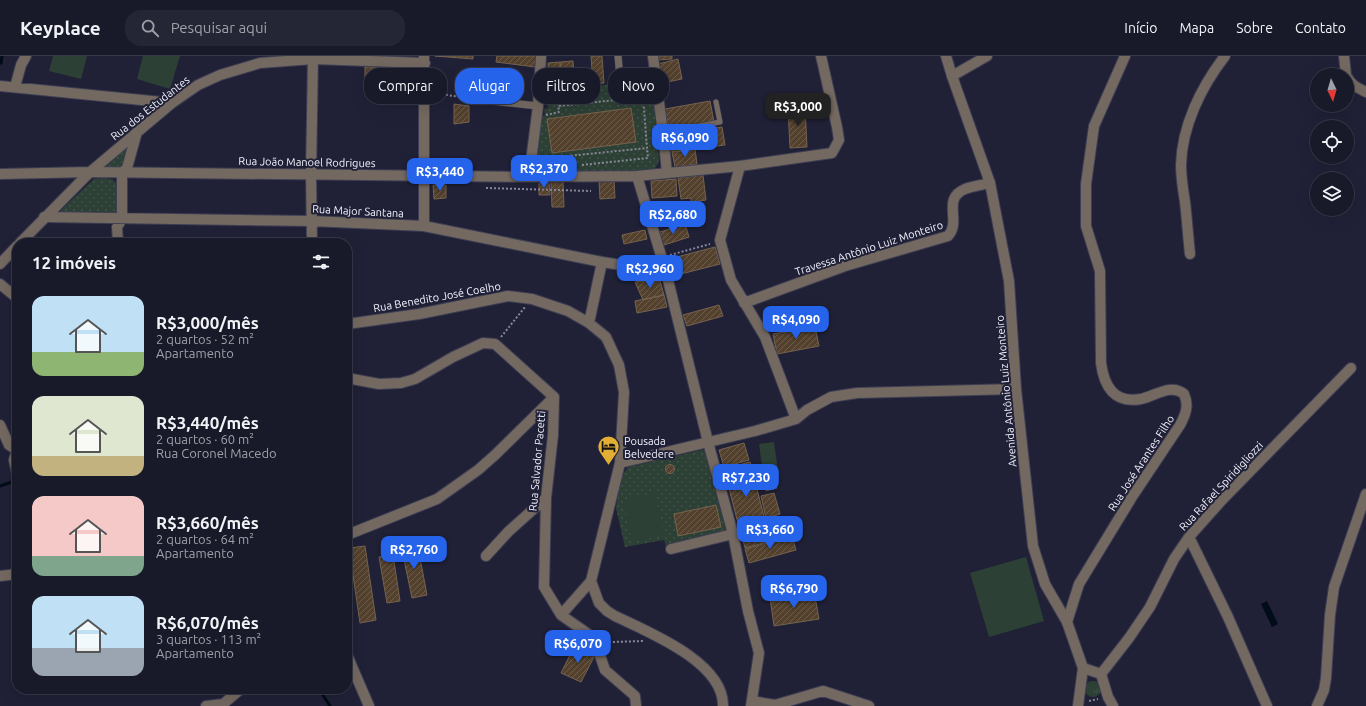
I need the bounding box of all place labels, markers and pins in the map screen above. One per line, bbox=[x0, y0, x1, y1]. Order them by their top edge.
pin: R$3,000 bbox=[761, 93, 835, 127]
pin: R$6,090 bbox=[648, 124, 722, 158]
pin: R$2,370 bbox=[507, 155, 581, 189]
pin: R$3,440 bbox=[403, 158, 477, 192]
pin: R$2,680 bbox=[636, 201, 710, 235]
pin: R$2,960 bbox=[613, 255, 687, 289]
pin: R$4,090 bbox=[759, 306, 833, 340]
hotel icon: Pousada Belvedere bbox=[595, 434, 621, 467]
place label: Pousada Belvedere bbox=[624, 435, 674, 460]
pin: R$7,230 bbox=[709, 464, 783, 498]
pin: R$3,660 bbox=[733, 516, 807, 550]
pin: R$2,760 bbox=[377, 536, 451, 570]
pin: R$6,790 bbox=[757, 575, 831, 609]
pin: R$6,070 bbox=[541, 630, 615, 664]

